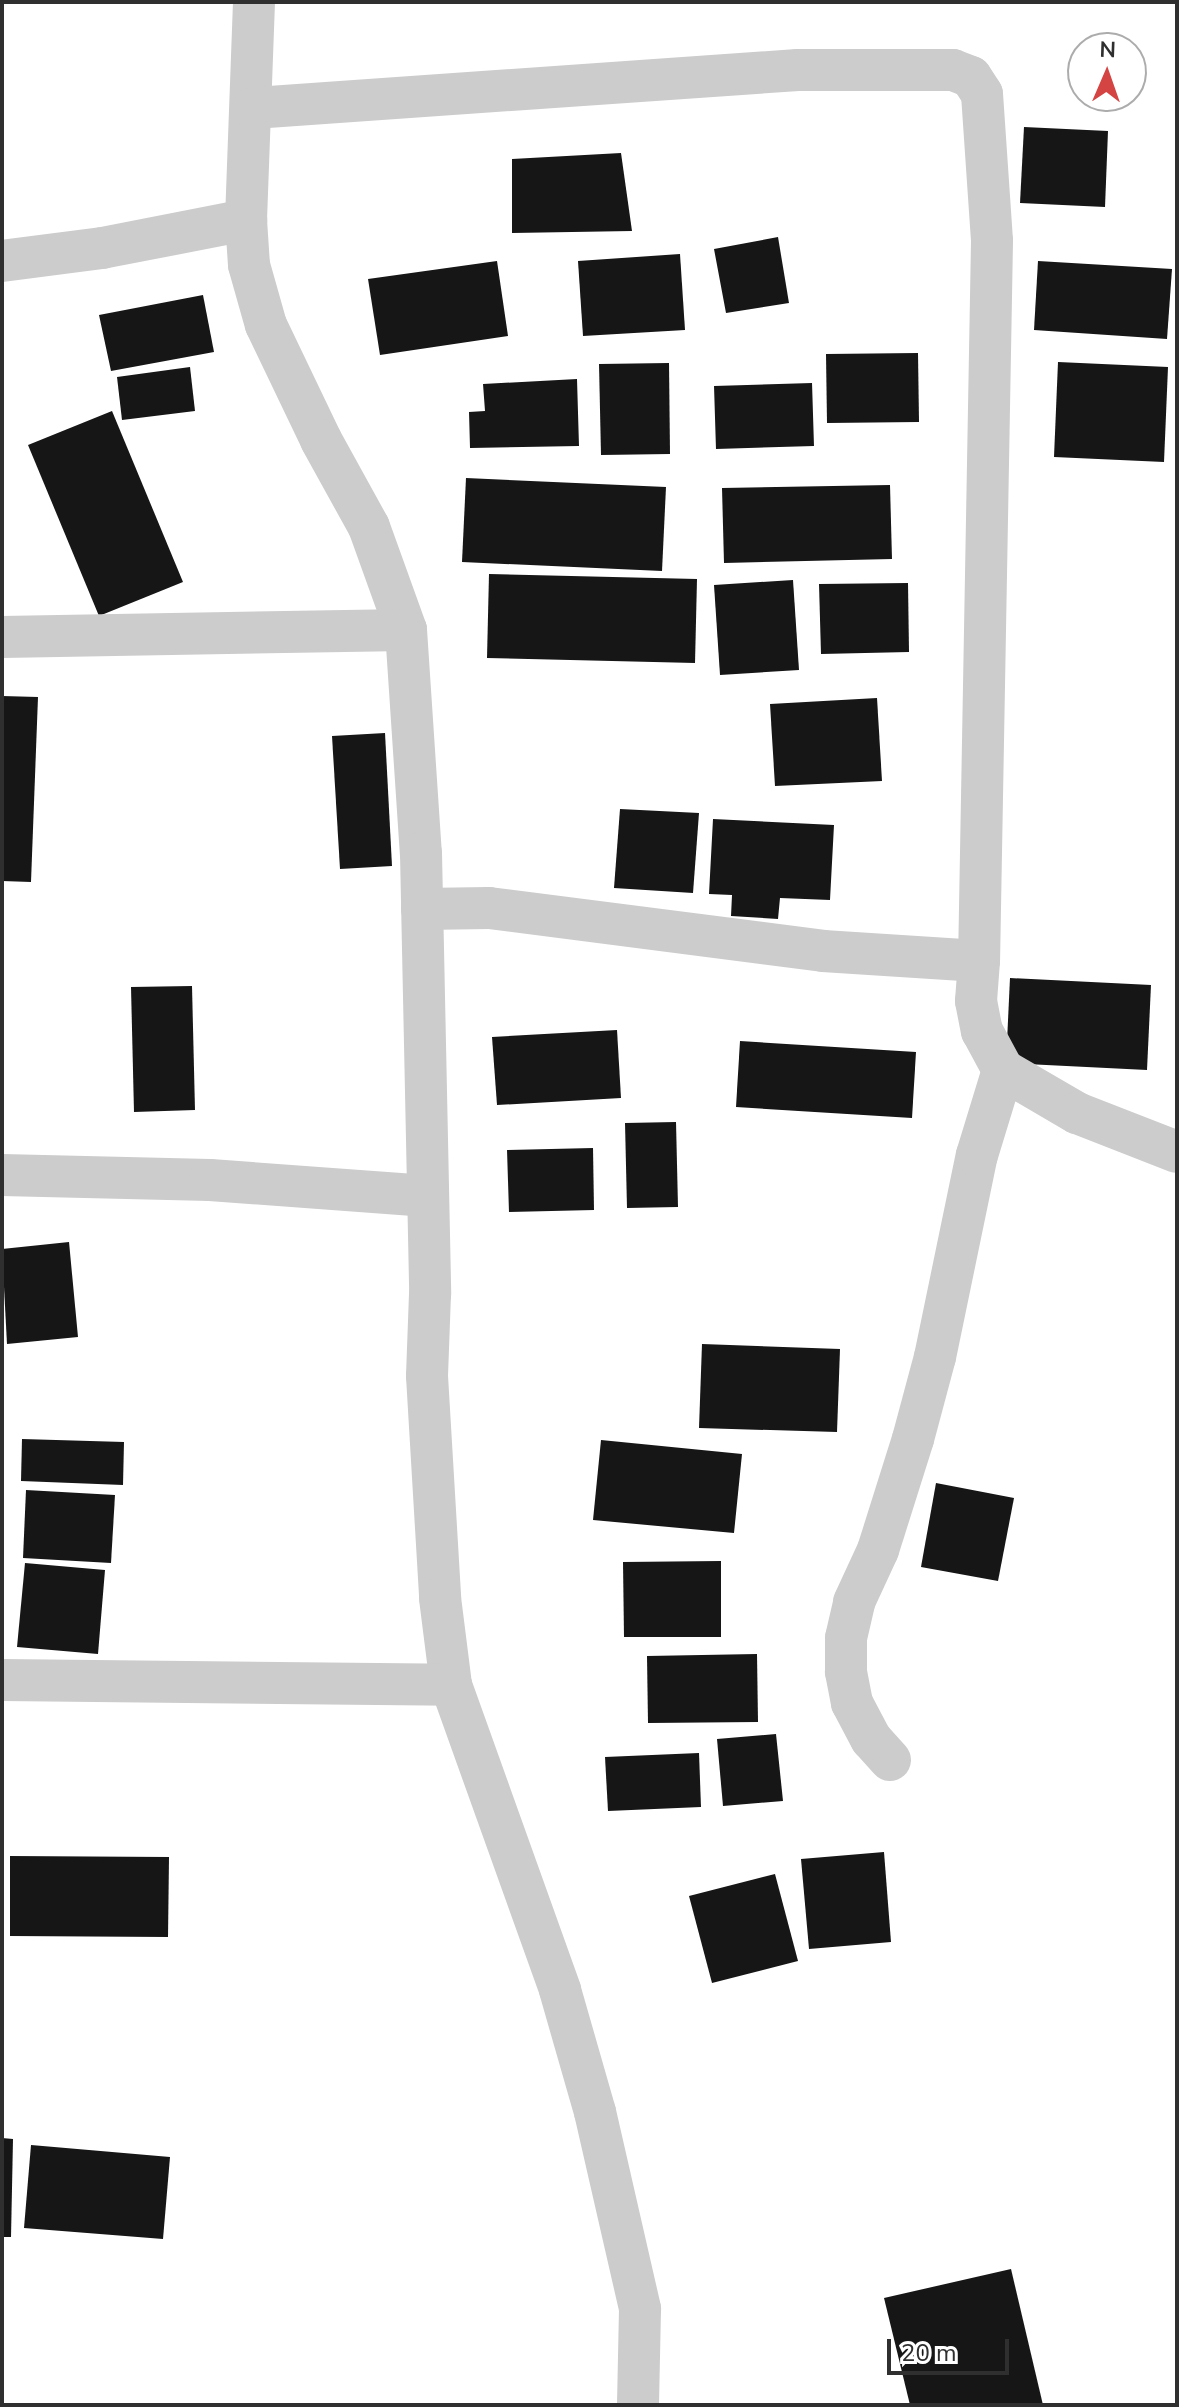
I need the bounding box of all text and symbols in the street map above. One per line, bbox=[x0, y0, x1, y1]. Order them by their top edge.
north arrow bbox=[1067, 32, 1147, 112]
text: N bbox=[1099, 35, 1117, 65]
scale bar bbox=[891, 2323, 1013, 2373]
text: 20 m bbox=[901, 2337, 957, 2369]

